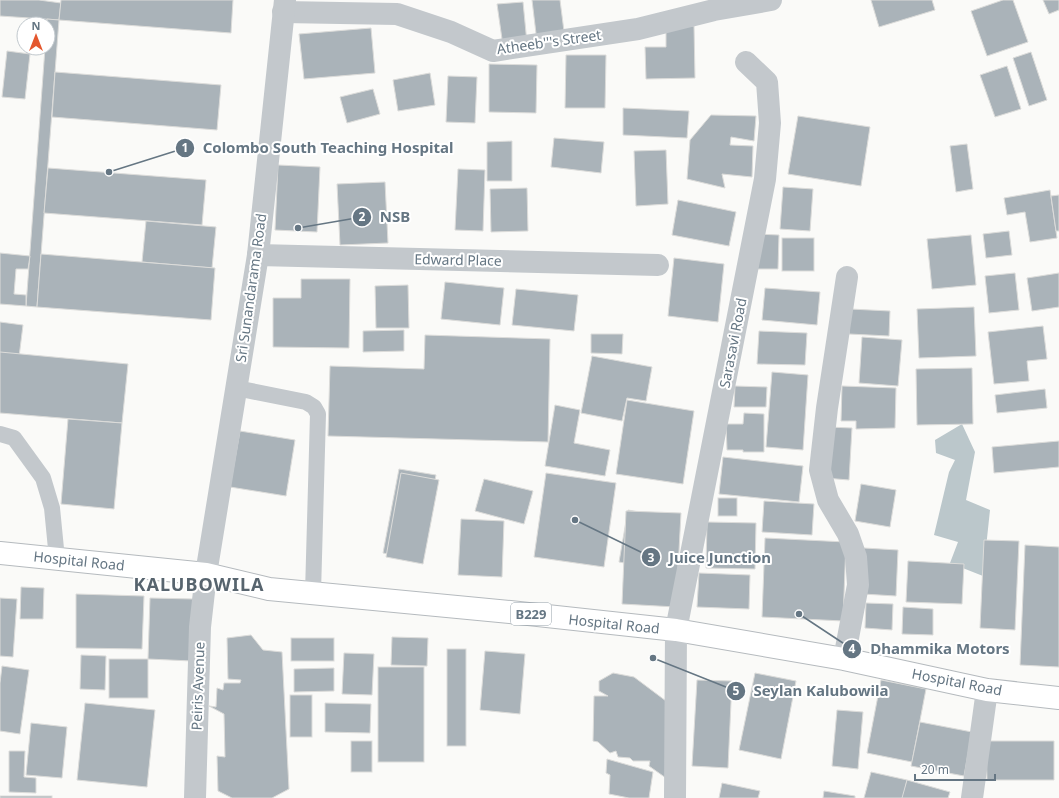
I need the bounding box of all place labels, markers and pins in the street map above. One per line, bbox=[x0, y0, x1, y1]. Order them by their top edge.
callout: Colombo South Teaching Hospital bbox=[175, 135, 462, 162]
callout: NSB bbox=[352, 203, 418, 230]
callout: Juice Junction bbox=[641, 544, 779, 571]
callout: Dhammika Motors bbox=[842, 635, 1018, 662]
callout: Seylan Kalubowila bbox=[726, 678, 897, 705]

